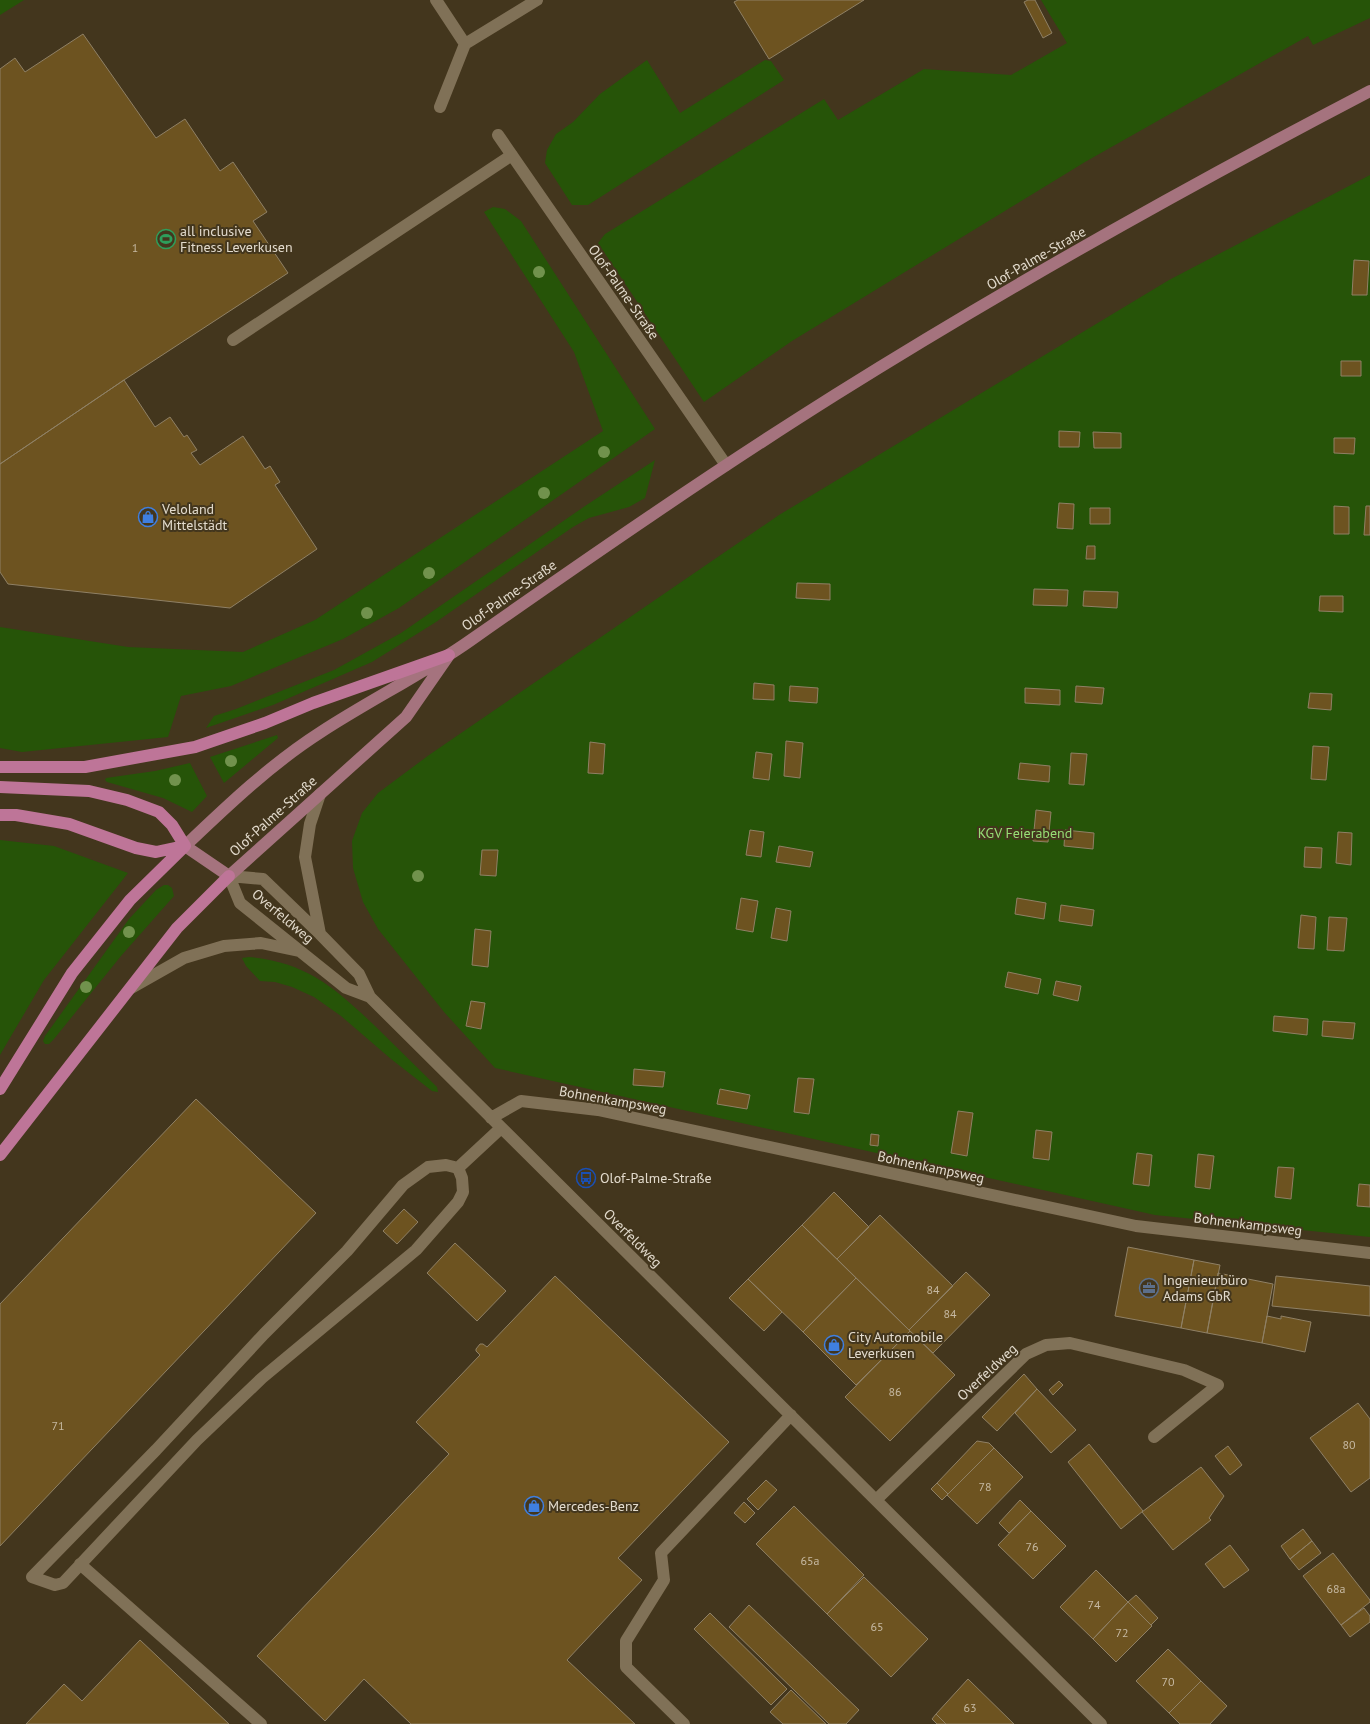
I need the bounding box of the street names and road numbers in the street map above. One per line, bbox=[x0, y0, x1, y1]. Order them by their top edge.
street label: Olof-Palme-Straße bbox=[983, 222, 1089, 294]
street label: Olof-Palme-Straße bbox=[585, 241, 663, 343]
street label: Olof-Palme-Straße bbox=[458, 556, 560, 634]
street label: Olof-Palme-Straße bbox=[225, 772, 321, 860]
street label: Overfeldweg bbox=[248, 885, 318, 947]
street label: Bohnenkampsweg bbox=[558, 1082, 668, 1118]
street label: Bohnenkampsweg bbox=[876, 1147, 986, 1187]
street label: Overfeldweg bbox=[600, 1205, 666, 1271]
street label: Bohnenkampsweg bbox=[1193, 1208, 1303, 1240]
street label: Overfeldweg bbox=[953, 1340, 1021, 1404]

